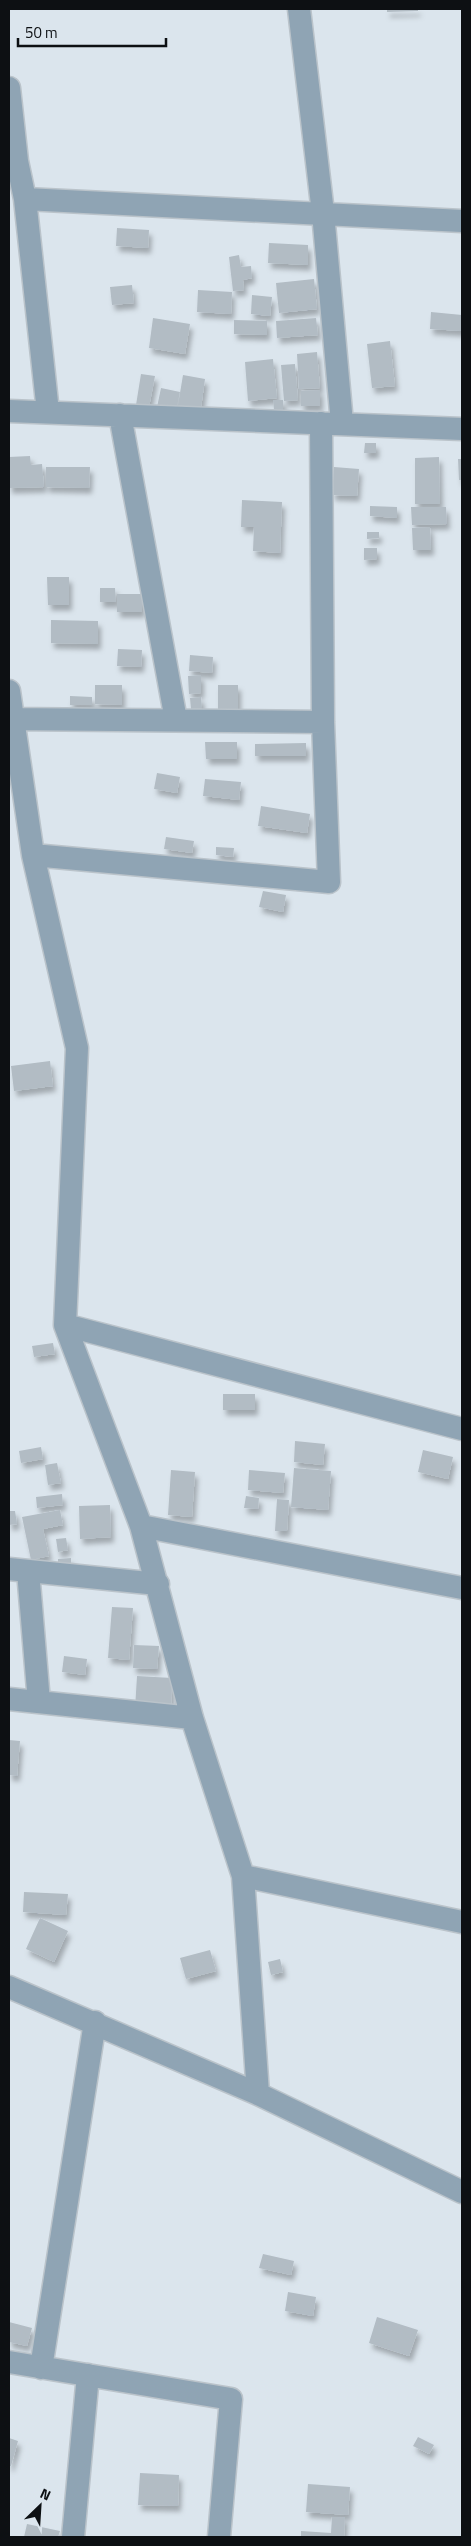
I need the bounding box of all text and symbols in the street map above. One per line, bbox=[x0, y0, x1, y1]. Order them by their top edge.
scale bar bbox=[18, 15, 165, 47]
text: 50 m bbox=[25, 21, 58, 44]
north arrow bbox=[15, 2481, 65, 2531]
text: N bbox=[37, 2482, 55, 2505]

